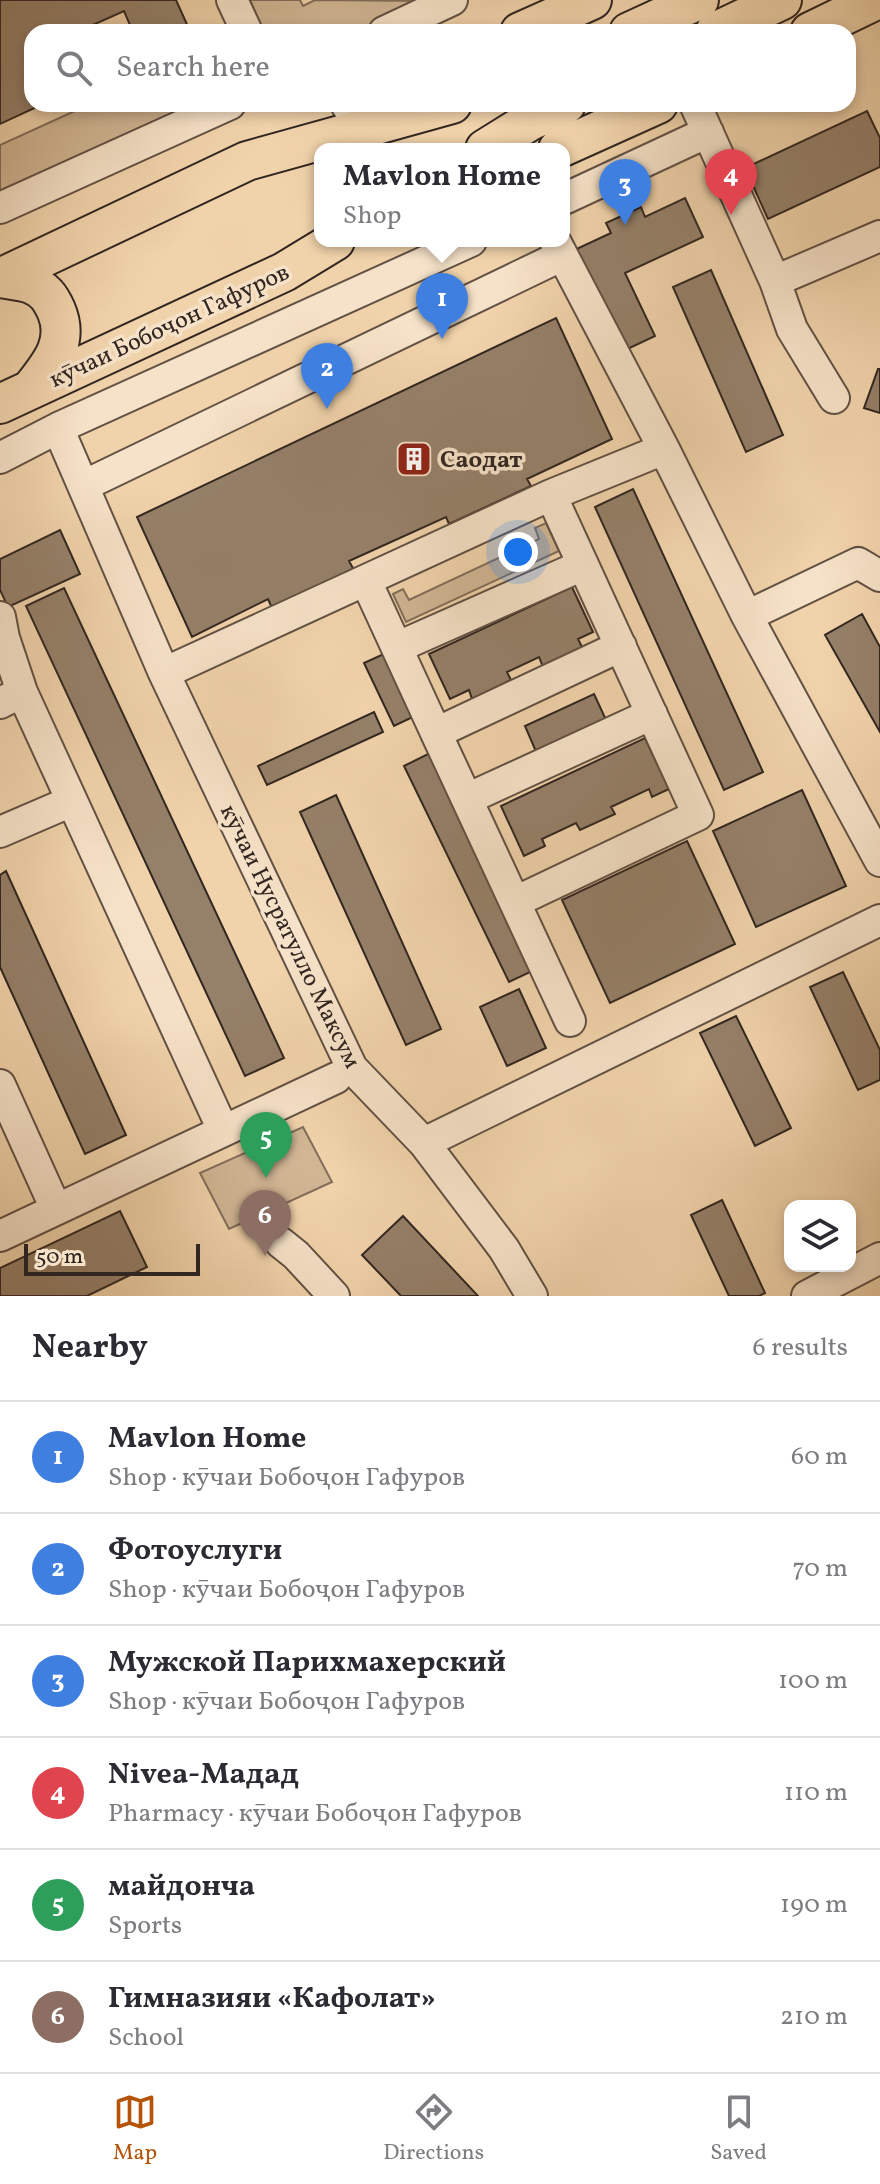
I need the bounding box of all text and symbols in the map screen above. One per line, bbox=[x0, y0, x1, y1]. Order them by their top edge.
search box bbox=[24, 24, 856, 112]
icon: search bbox=[52, 46, 96, 90]
text: Search here bbox=[116, 47, 270, 89]
popup bbox=[314, 143, 570, 247]
pin: 4 bbox=[705, 149, 757, 215]
text: Mavlon Home bbox=[343, 156, 541, 198]
pin: 3 bbox=[599, 159, 651, 225]
text: Shop bbox=[343, 198, 401, 234]
street label: кӯчаи Бобоҷон Гафуров bbox=[44, 256, 295, 397]
pin: 1 bbox=[416, 273, 468, 339]
pin: 2 bbox=[301, 343, 353, 409]
building icon: Саодат bbox=[395, 440, 433, 478]
place label: Саодат bbox=[440, 444, 522, 478]
your location bbox=[498, 532, 538, 572]
street label: кӯчаи Нусратулло Максум bbox=[210, 799, 368, 1075]
pin: 5 bbox=[240, 1112, 292, 1178]
pin: 6 bbox=[239, 1190, 291, 1256]
map controls bbox=[784, 1200, 856, 1272]
button: layers bbox=[784, 1200, 856, 1272]
scale bar bbox=[24, 1240, 200, 1276]
text: 50 m bbox=[36, 1242, 83, 1273]
text: Nearby bbox=[32, 1325, 148, 1372]
text: 6 results bbox=[753, 1330, 848, 1366]
text: Mavlon Home bbox=[108, 1418, 306, 1460]
text: 1 bbox=[53, 1439, 63, 1475]
text: 60 m bbox=[791, 1439, 848, 1475]
text: Shop · кӯчаи Бобоҷон Гафуров bbox=[108, 1460, 465, 1496]
text: Фотоуслуги bbox=[108, 1530, 282, 1572]
text: 2 bbox=[51, 1551, 65, 1587]
text: 70 m bbox=[793, 1551, 848, 1587]
text: Shop · кӯчаи Бобоҷон Гафуров bbox=[108, 1572, 465, 1608]
text: Мужской Парихмахерский bbox=[108, 1642, 506, 1684]
text: 3 bbox=[51, 1663, 65, 1699]
text: 100 m bbox=[778, 1663, 848, 1699]
text: Shop · кӯчаи Бобоҷон Гафуров bbox=[108, 1684, 465, 1720]
text: Nivea-Мадад bbox=[108, 1754, 299, 1796]
text: 4 bbox=[50, 1775, 66, 1811]
text: 110 m bbox=[784, 1775, 848, 1811]
text: Pharmacy · кӯчаи Бобоҷон Гафуров bbox=[108, 1796, 522, 1832]
text: майдонча bbox=[108, 1866, 255, 1908]
text: 5 bbox=[52, 1887, 64, 1923]
text: 190 m bbox=[780, 1887, 848, 1923]
text: Sports bbox=[108, 1908, 182, 1944]
text: Гимназияи «Кафолат» bbox=[108, 1978, 436, 2020]
text: 6 bbox=[51, 1999, 65, 2035]
text: 210 m bbox=[780, 1999, 848, 2035]
text: School bbox=[108, 2020, 184, 2056]
tab: Map bbox=[113, 2090, 157, 2169]
tab: Directions bbox=[383, 2090, 484, 2169]
tab: Saved bbox=[710, 2090, 767, 2169]

